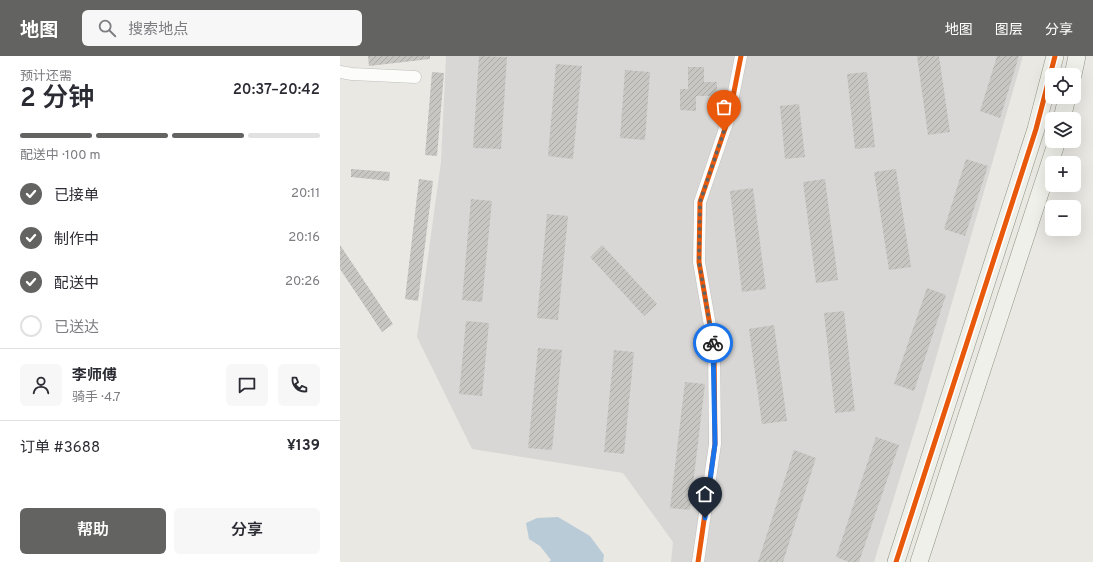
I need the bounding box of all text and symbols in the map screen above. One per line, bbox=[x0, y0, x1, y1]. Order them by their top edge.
search box bbox=[82, 10, 362, 46]
icon: search bbox=[96, 17, 118, 39]
text: 地图 bbox=[20, 19, 58, 43]
text: 搜索地点 bbox=[128, 21, 188, 40]
text: 地图 bbox=[945, 22, 973, 39]
text: 图层 bbox=[995, 22, 1023, 39]
text: 分享 bbox=[1045, 22, 1073, 39]
map controls bbox=[1045, 68, 1081, 236]
button: locate bbox=[1045, 68, 1081, 104]
text: 预计还需 bbox=[20, 69, 72, 85]
text: 20:37–20:42 bbox=[233, 81, 320, 100]
text: 2 分钟 bbox=[20, 83, 94, 116]
pin bbox=[707, 90, 741, 131]
icon: bag bbox=[713, 96, 735, 118]
button: layers bbox=[1045, 112, 1081, 148]
text: 配送中 · 100 m bbox=[20, 148, 101, 164]
button: + bbox=[1045, 156, 1081, 192]
icon: check bbox=[20, 183, 42, 205]
text: 20:11 bbox=[291, 186, 320, 202]
text: 已接单 bbox=[54, 187, 99, 206]
button: − bbox=[1045, 200, 1081, 236]
icon: check bbox=[20, 227, 42, 249]
text: 20:16 bbox=[288, 230, 320, 246]
text: 制作中 bbox=[54, 231, 99, 250]
icon: check bbox=[20, 271, 42, 293]
text: 20:26 bbox=[285, 274, 320, 290]
text: 配送中 bbox=[54, 275, 99, 294]
text: 已送达 bbox=[54, 319, 99, 338]
courier bbox=[693, 323, 733, 363]
icon: bike bbox=[702, 332, 724, 354]
button: person bbox=[20, 364, 62, 406]
button: chat bbox=[226, 364, 268, 406]
button: phone bbox=[278, 364, 320, 406]
text: 李师傅 bbox=[72, 367, 117, 386]
text: 骑手 · 4.7 bbox=[72, 390, 121, 406]
text: ¥139 bbox=[287, 437, 320, 456]
text: 订单 #3688 bbox=[20, 439, 100, 458]
pin bbox=[688, 477, 722, 518]
icon: home bbox=[694, 483, 716, 505]
button: 帮助 bbox=[20, 508, 166, 554]
button: 分享 bbox=[174, 508, 320, 554]

